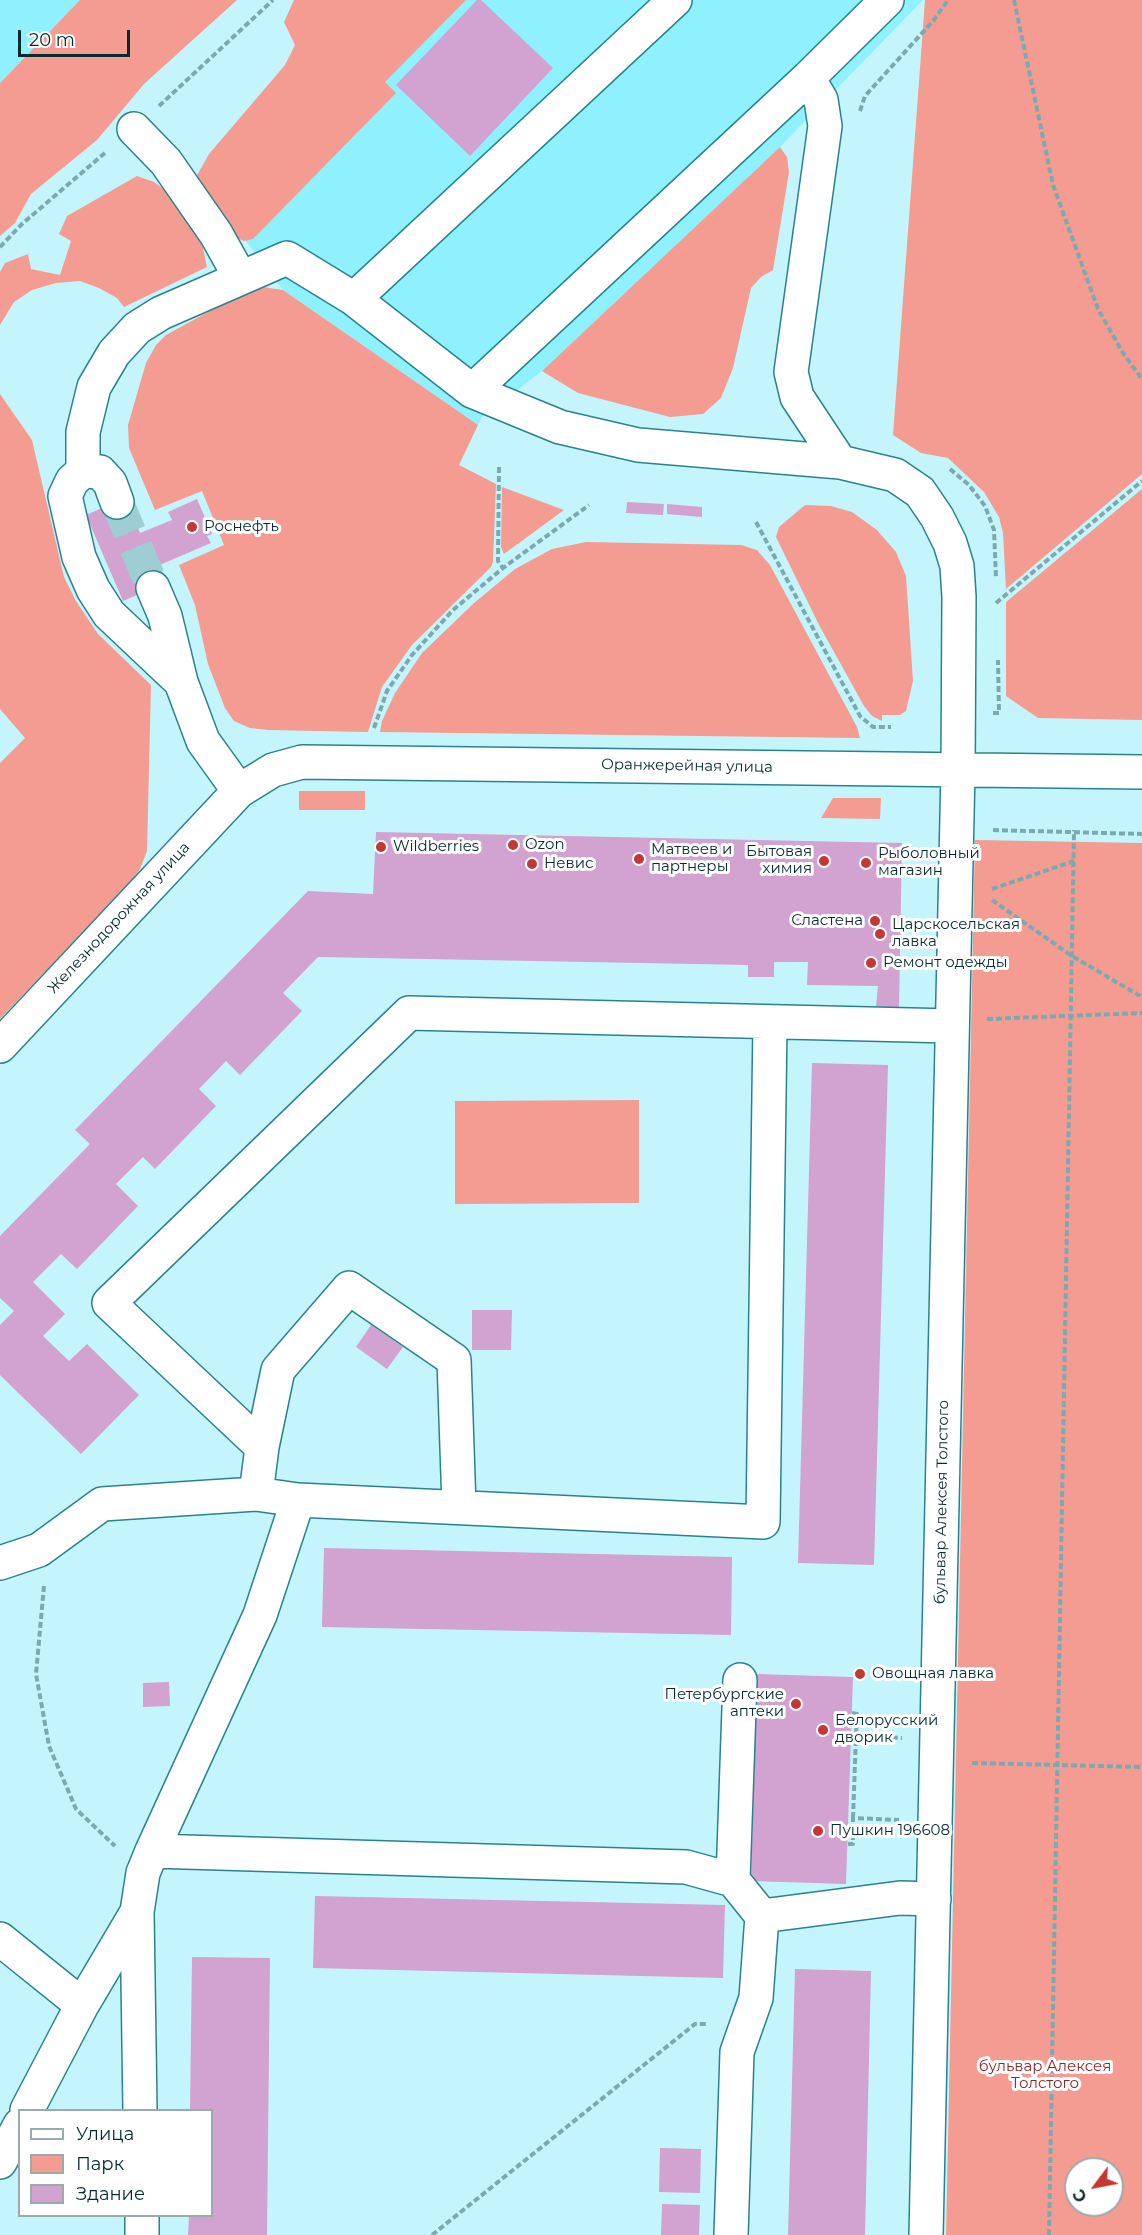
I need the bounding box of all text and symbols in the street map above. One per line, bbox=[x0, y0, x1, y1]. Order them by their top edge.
scale bar bbox=[21, 18, 134, 56]
text: 20 m bbox=[29, 29, 75, 51]
place label: Роснефть bbox=[204, 518, 279, 536]
marker: Роснефть bbox=[185, 520, 199, 534]
street label: Оранжерейная улица bbox=[601, 756, 773, 776]
place label: Ozon bbox=[525, 836, 565, 854]
place label: Wildberries bbox=[393, 838, 479, 856]
marker: Ozon bbox=[506, 838, 520, 852]
street label: Железнодорожная улица bbox=[44, 839, 194, 997]
marker: Wildberries bbox=[374, 840, 388, 854]
place label: Матвеев и партнеры bbox=[651, 841, 732, 876]
place label: Бытовая химия bbox=[746, 843, 812, 878]
place label: Рыболовный магазин bbox=[878, 845, 980, 880]
marker: Матвеев и партнеры bbox=[632, 852, 646, 866]
marker: Бытовая химия bbox=[817, 854, 831, 868]
place label: Невис bbox=[544, 855, 593, 873]
marker: Рыболовный магазин bbox=[859, 856, 873, 870]
marker: Невис bbox=[525, 857, 539, 871]
place label: Сластена bbox=[791, 912, 863, 930]
marker: Сластена bbox=[868, 914, 882, 928]
place label: Царскосельская лавка bbox=[892, 916, 1020, 951]
marker: Царскосельская лавка bbox=[873, 927, 887, 941]
place label: Ремонт одежды bbox=[883, 954, 1007, 972]
marker: Ремонт одежды bbox=[864, 956, 878, 970]
street label: бульвар Алексея Толстого bbox=[931, 1400, 953, 1604]
place label: Овощная лавка bbox=[872, 1665, 994, 1683]
marker: Овощная лавка bbox=[853, 1667, 867, 1681]
place label: Петербургские аптеки bbox=[665, 1686, 784, 1721]
marker: Петербургские аптеки bbox=[789, 1697, 803, 1711]
place label: Белорусский дворик bbox=[835, 1712, 938, 1747]
marker: Белорусский дворик bbox=[816, 1723, 830, 1737]
place label: Пушкин 196608 bbox=[830, 1822, 950, 1840]
marker: Пушкин 196608 bbox=[811, 1824, 825, 1838]
park label: бульвар Алексея Толстого bbox=[979, 2058, 1111, 2093]
legend bbox=[18, 2109, 213, 2217]
text: Улица bbox=[76, 2123, 134, 2145]
text: Парк bbox=[76, 2153, 124, 2175]
north arrow bbox=[1064, 2157, 1124, 2217]
text: Здание bbox=[76, 2183, 145, 2205]
text: С bbox=[1069, 2186, 1091, 2206]

